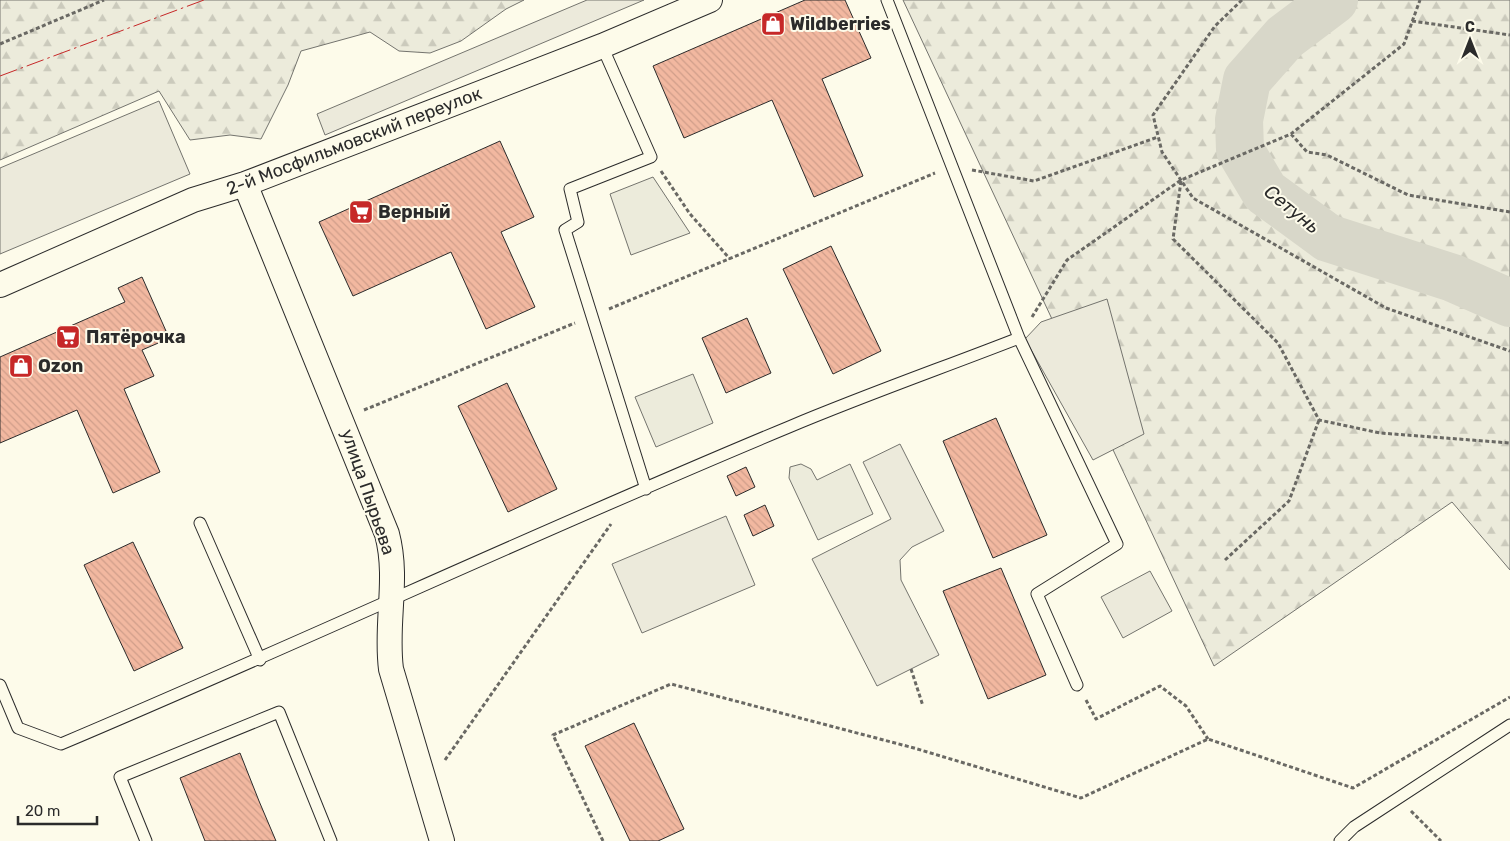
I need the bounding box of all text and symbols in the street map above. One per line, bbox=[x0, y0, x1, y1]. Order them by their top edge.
shop icon: Wildberries bbox=[760, 11, 786, 37]
place label: Wildberries bbox=[790, 13, 891, 35]
north arrow bbox=[1445, 15, 1495, 65]
text: С bbox=[1465, 19, 1475, 36]
street label: 2-й Мосфильмовский переулок bbox=[223, 82, 485, 200]
water label: Сетунь bbox=[1260, 180, 1324, 238]
supermarket icon: Верный bbox=[348, 199, 374, 225]
place label: Верный bbox=[378, 201, 451, 223]
supermarket icon: Пятёрочка bbox=[55, 324, 81, 350]
place label: Пятёрочка bbox=[86, 326, 186, 348]
shop icon: Ozon bbox=[8, 353, 34, 379]
place label: Ozon bbox=[38, 355, 83, 377]
street label: улица Пырьева bbox=[336, 426, 400, 558]
scale bar bbox=[18, 794, 96, 826]
text: 20 m bbox=[25, 802, 60, 820]

